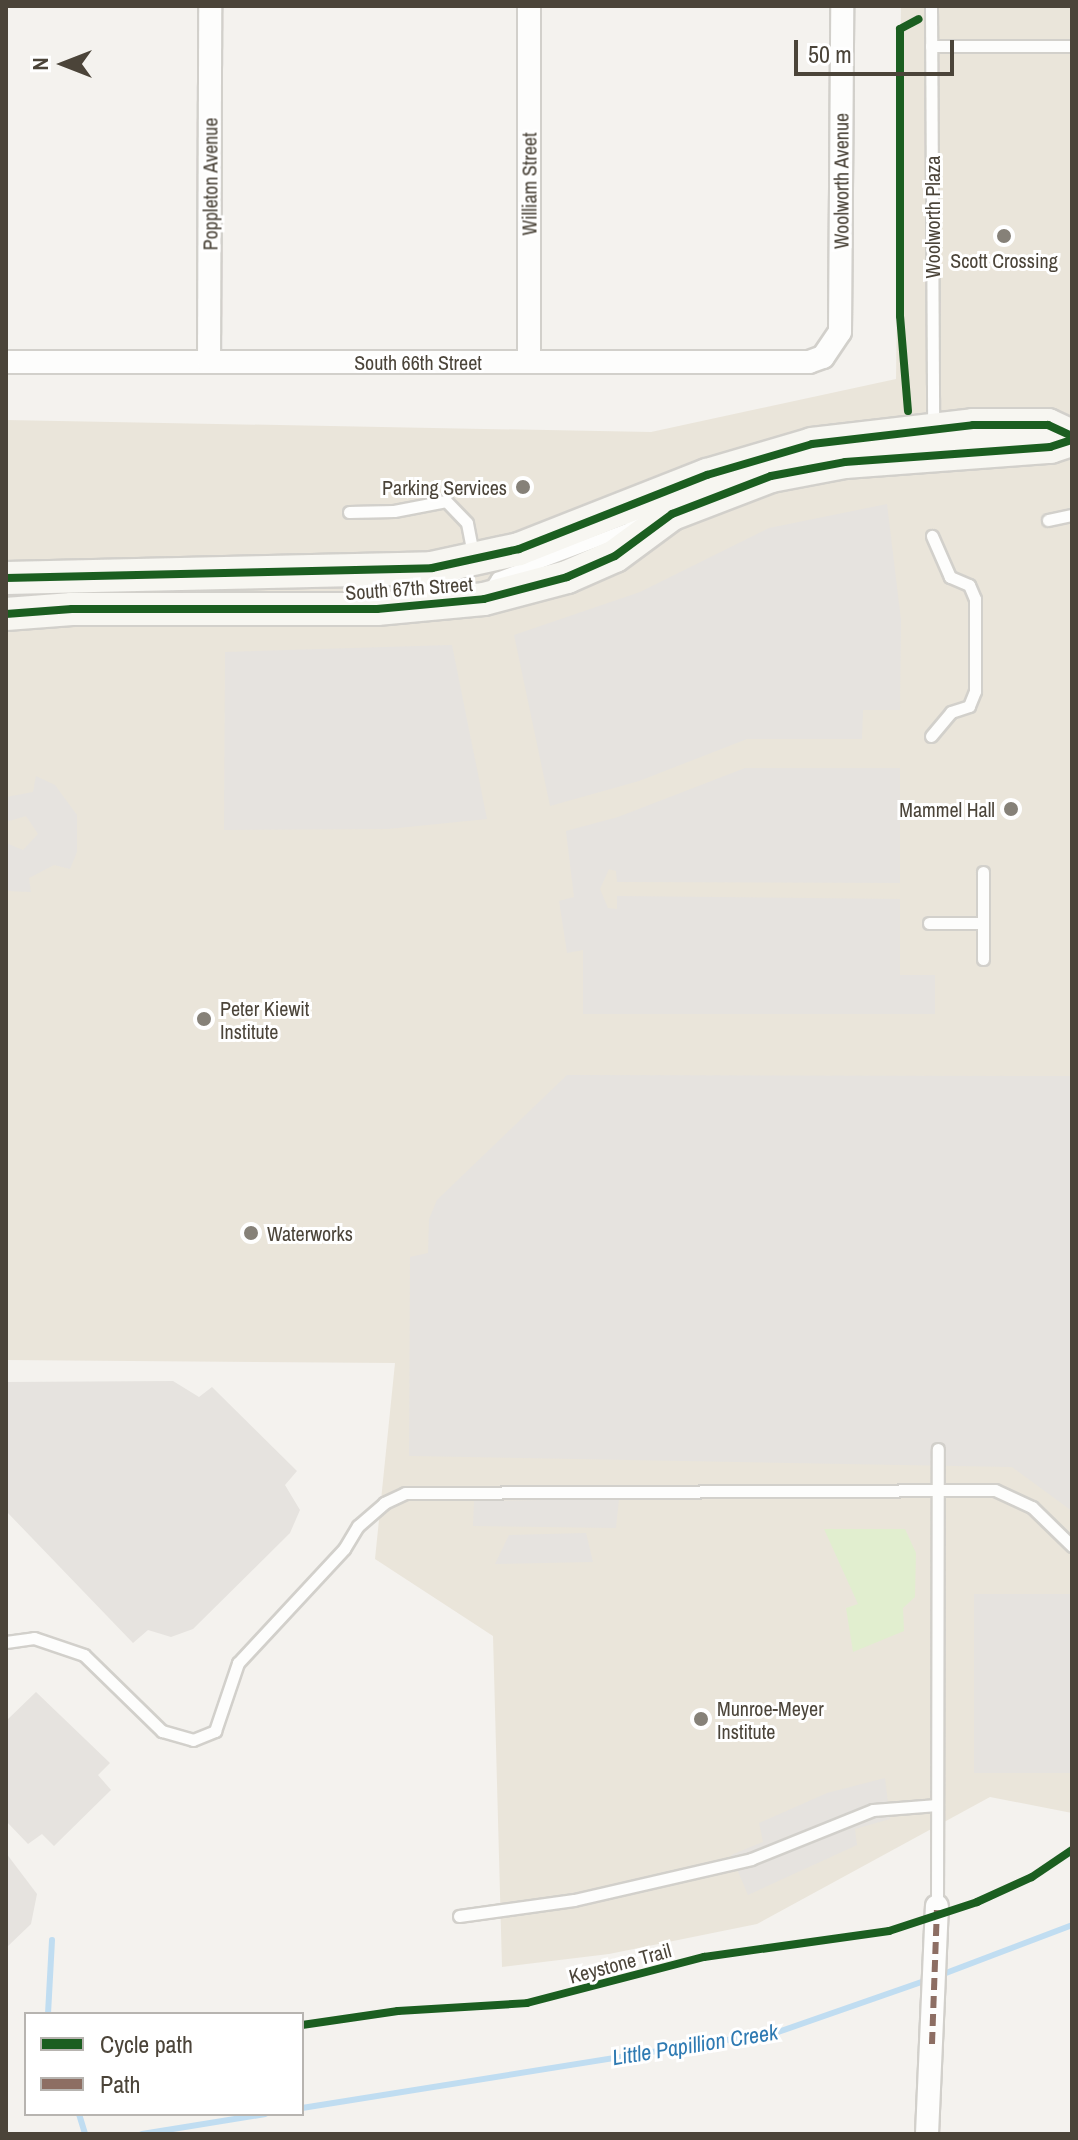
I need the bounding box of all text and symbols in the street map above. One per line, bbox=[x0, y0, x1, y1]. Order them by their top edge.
north arrow bbox=[24, 24, 104, 104]
scale bar bbox=[798, 24, 958, 74]
text: 50 m bbox=[808, 38, 852, 70]
text: N bbox=[25, 57, 55, 71]
street label: Woolworth Avenue bbox=[829, 112, 853, 250]
street label: Poppleton Avenue bbox=[198, 117, 222, 251]
street label: William Street bbox=[517, 133, 541, 235]
street label: Woolworth Plaza bbox=[920, 156, 944, 278]
marker: Scott Crossing bbox=[995, 227, 1013, 245]
place label: Scott Crossing bbox=[950, 248, 1058, 272]
street label: South 66th Street bbox=[354, 350, 482, 374]
place label: Parking Services bbox=[382, 475, 507, 499]
marker: Parking Services bbox=[514, 478, 532, 496]
street label: South 67th Street bbox=[344, 572, 474, 604]
place label: Mammel Hall bbox=[899, 797, 995, 821]
marker: Mammel Hall bbox=[1002, 800, 1020, 818]
place label: Peter Kiewit Institute bbox=[220, 996, 309, 1043]
marker: Peter Kiewit Institute bbox=[195, 1010, 213, 1028]
place label: Waterworks bbox=[267, 1221, 353, 1245]
marker: Waterworks bbox=[242, 1224, 260, 1242]
place label: Munroe-Meyer Institute bbox=[717, 1696, 824, 1743]
marker: Munroe-Meyer Institute bbox=[692, 1710, 710, 1728]
street label: Keystone Trail bbox=[566, 1938, 674, 1988]
legend bbox=[24, 2012, 304, 2116]
water label: Little Papillion Creek bbox=[610, 2019, 780, 2071]
text: Cycle path bbox=[100, 2028, 193, 2060]
text: Path bbox=[100, 2068, 141, 2100]

